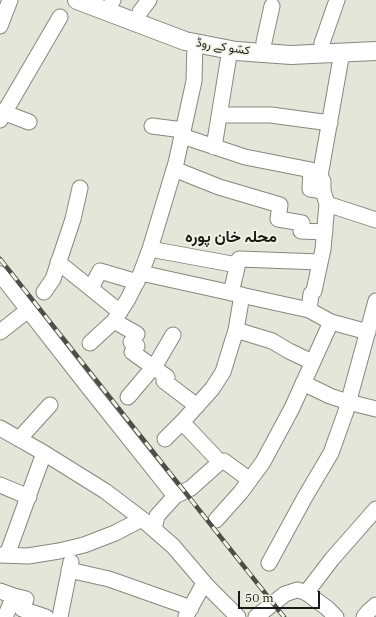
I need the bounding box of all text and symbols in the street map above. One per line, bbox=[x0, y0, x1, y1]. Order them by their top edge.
street label: کسّو کے روڈ bbox=[195, 36, 251, 58]
district label: محلہ خان پورہ bbox=[185, 227, 277, 247]
scale bar bbox=[240, 583, 322, 609]
text: 50 m bbox=[245, 590, 274, 605]

